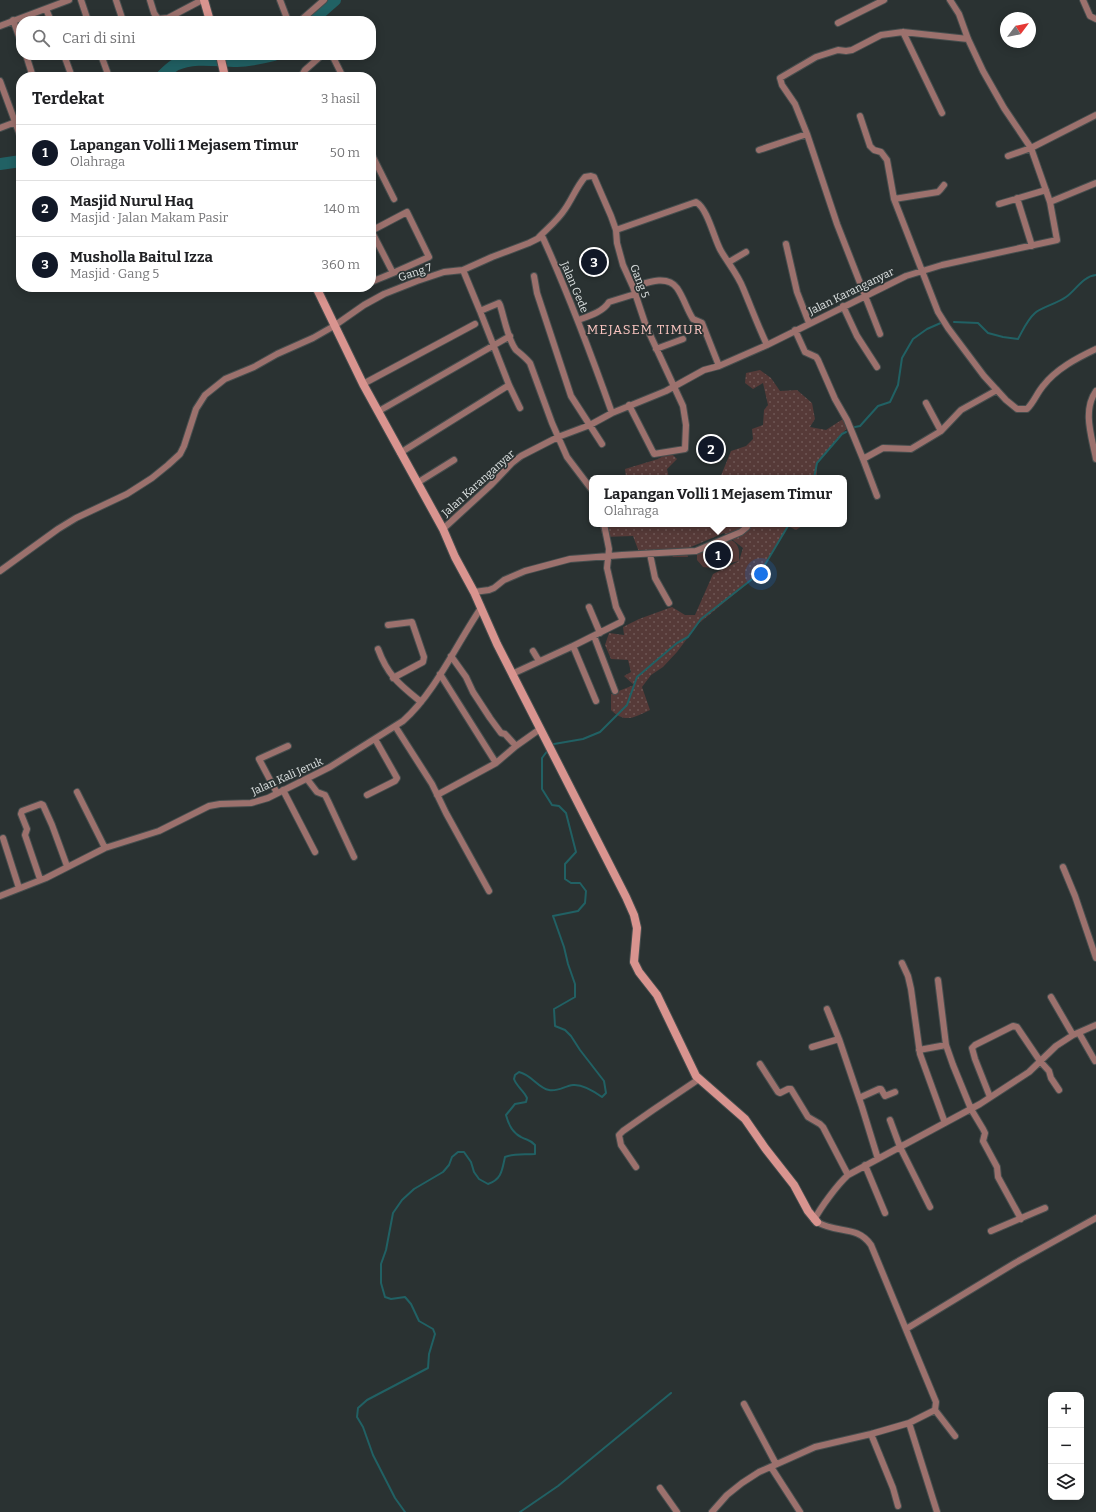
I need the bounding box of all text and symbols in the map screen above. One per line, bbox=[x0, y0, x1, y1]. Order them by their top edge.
north arrow bbox=[1000, 12, 1036, 48]
search box bbox=[16, 16, 376, 60]
icon: search bbox=[30, 27, 52, 49]
text: Cari di sini bbox=[62, 29, 135, 47]
text: Terdekat bbox=[32, 88, 104, 109]
text: 3 hasil bbox=[321, 91, 360, 106]
text: Lapangan Volli 1 Mejasem Timur bbox=[70, 136, 298, 154]
text: 1 bbox=[42, 145, 48, 160]
text: 50 m bbox=[330, 145, 360, 160]
text: Olahraga bbox=[70, 154, 125, 169]
text: Masjid Nurul Haq bbox=[70, 192, 193, 210]
text: 2 bbox=[41, 201, 49, 216]
text: 140 m bbox=[324, 201, 360, 216]
text: Masjid · Jalan Makam Pasir bbox=[70, 210, 228, 225]
pin: 3 bbox=[581, 247, 607, 277]
text: Musholla Baitul Izza bbox=[70, 248, 213, 266]
text: 3 bbox=[41, 257, 49, 272]
text: 360 m bbox=[322, 257, 360, 272]
street label: Jalan Gede bbox=[558, 259, 591, 315]
street label: Gang 7 bbox=[397, 261, 434, 284]
street label: Gang 5 bbox=[627, 262, 652, 300]
street label: Jalan Karanganyar bbox=[805, 265, 896, 318]
text: Masjid · Gang 5 bbox=[70, 266, 159, 281]
district label: MEJASEM TIMUR bbox=[587, 322, 703, 337]
pin: 2 bbox=[698, 434, 724, 464]
street label: Jalan Karanganyar bbox=[438, 447, 518, 520]
popup bbox=[589, 475, 847, 527]
text: Lapangan Volli 1 Mejasem Timur bbox=[604, 485, 832, 503]
text: Olahraga bbox=[604, 503, 659, 518]
pin: 1 bbox=[705, 540, 731, 570]
your location bbox=[751, 564, 771, 584]
street label: Jalan Kali Jeruk bbox=[248, 755, 326, 798]
map controls bbox=[1048, 1392, 1084, 1500]
button: + bbox=[1048, 1392, 1084, 1428]
button: − bbox=[1048, 1428, 1084, 1464]
button: layers bbox=[1048, 1464, 1084, 1500]

